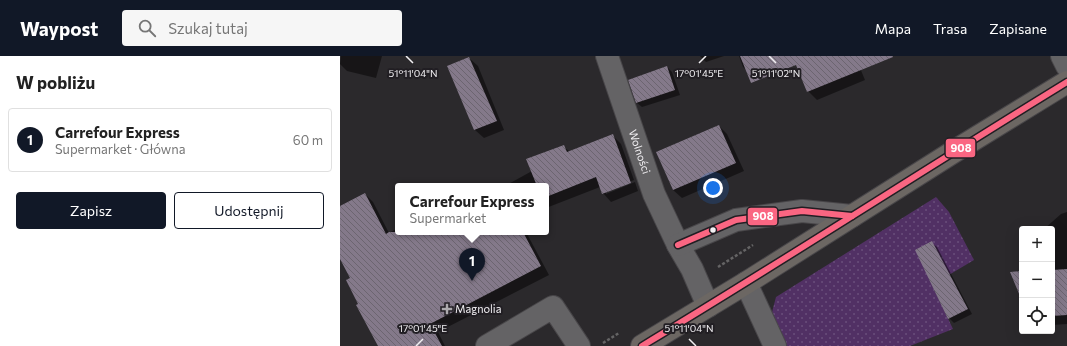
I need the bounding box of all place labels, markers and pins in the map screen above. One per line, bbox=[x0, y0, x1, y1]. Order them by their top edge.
unlabelled marker bbox=[708, 225, 718, 235]
pin: 1 bbox=[459, 248, 485, 281]
place label: Magnolia bbox=[455, 302, 501, 315]
marker: Magnolia bbox=[442, 304, 452, 314]

